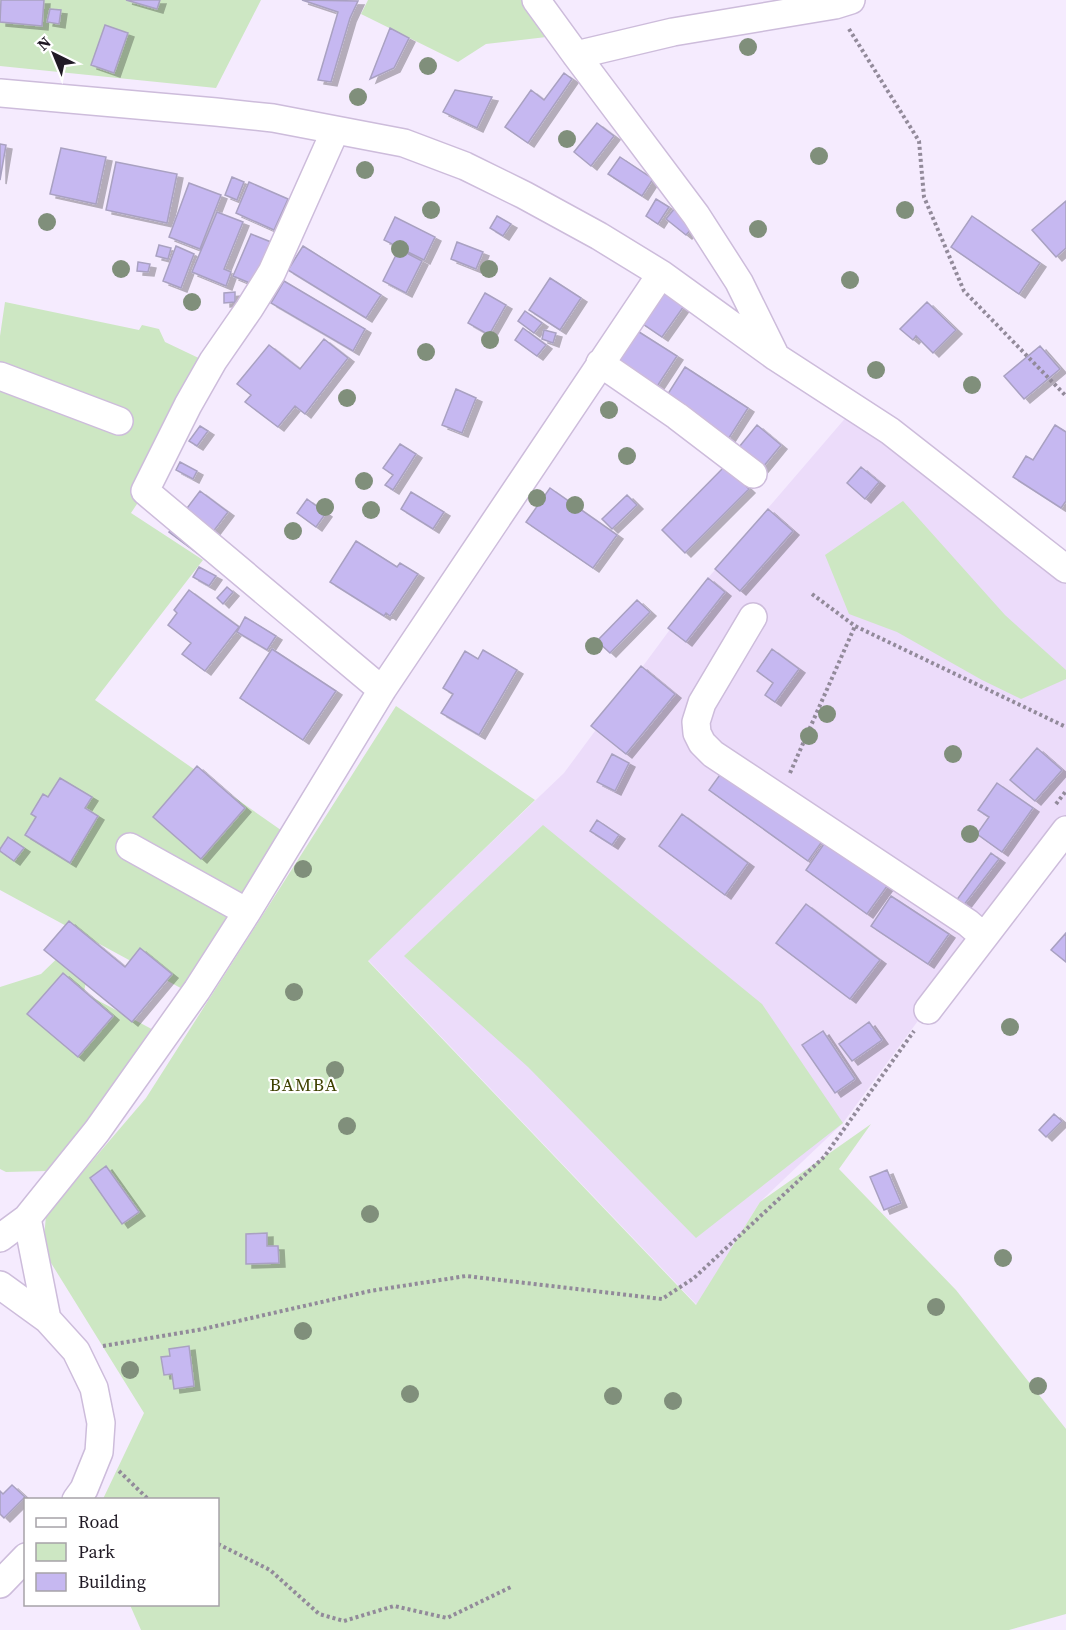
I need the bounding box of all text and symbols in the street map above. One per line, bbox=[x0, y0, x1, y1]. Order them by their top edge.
north arrow bbox=[24, 24, 84, 84]
text: N bbox=[32, 31, 56, 55]
district label: BAMBA bbox=[269, 1072, 339, 1097]
legend bbox=[24, 1498, 219, 1606]
text: Road bbox=[78, 1509, 119, 1534]
text: Park bbox=[78, 1539, 115, 1564]
text: Building bbox=[78, 1569, 146, 1594]

